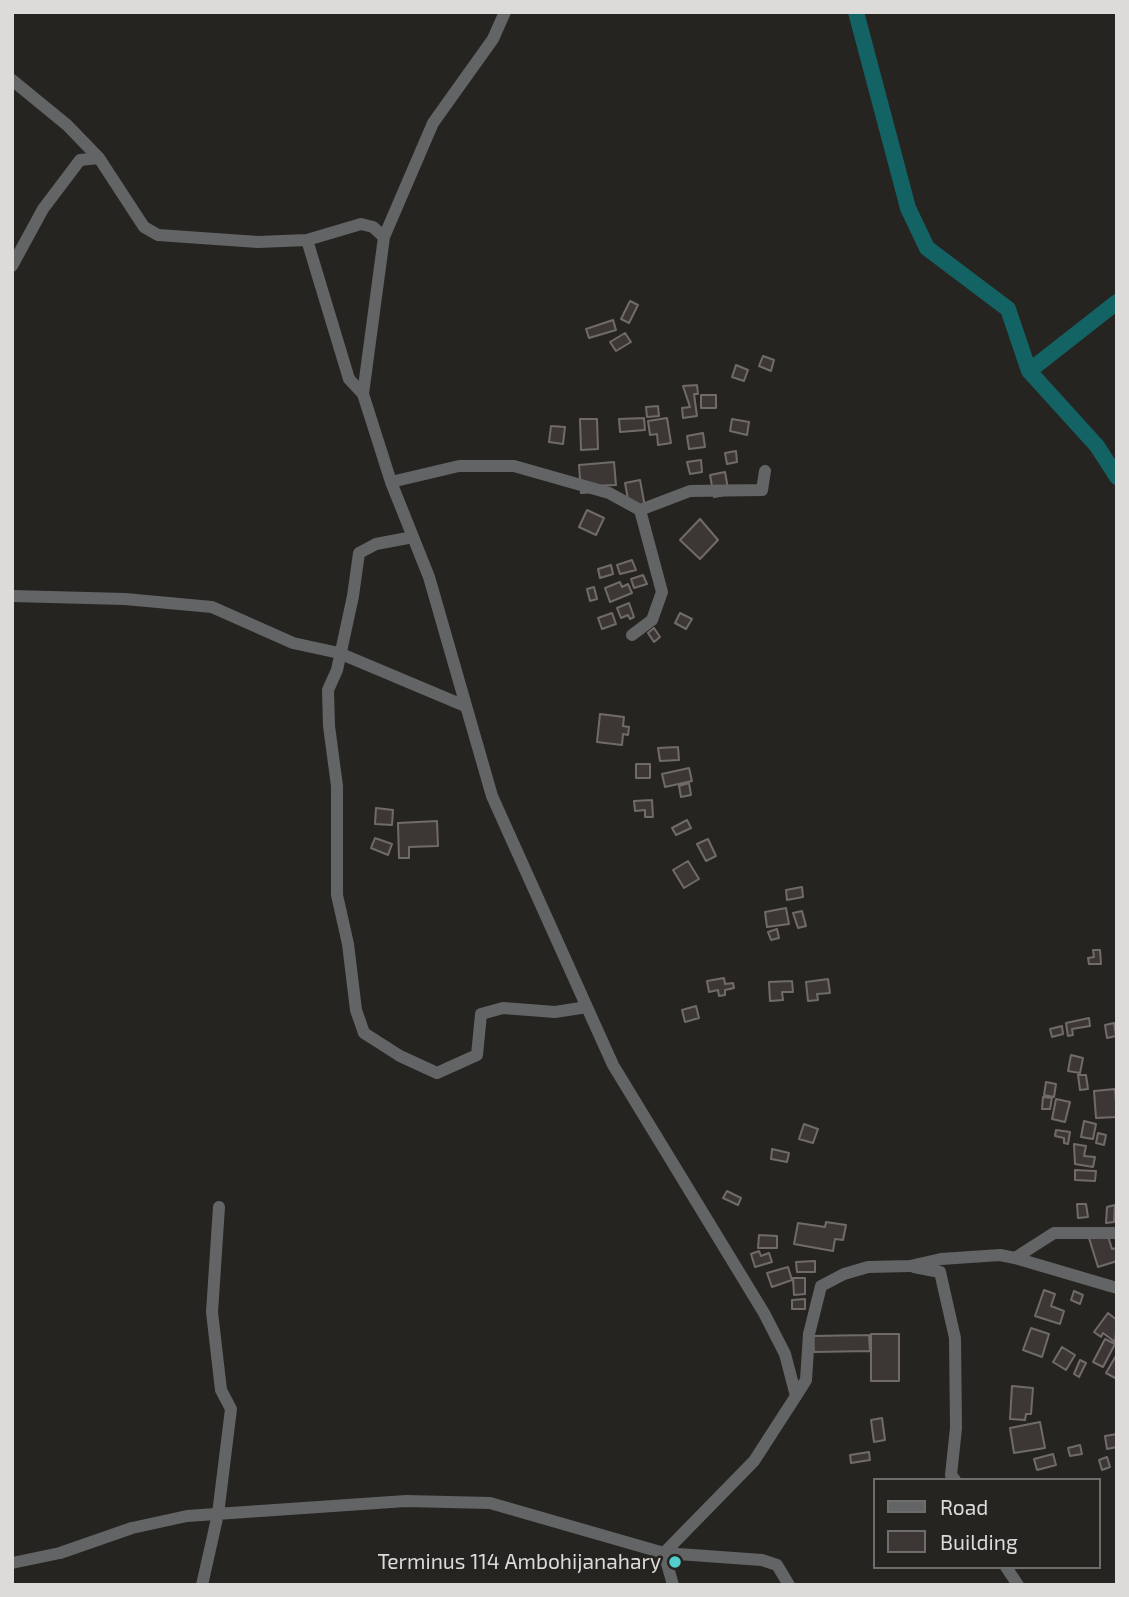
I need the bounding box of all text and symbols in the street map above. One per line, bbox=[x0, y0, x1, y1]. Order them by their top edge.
legend bbox=[874, 1478, 1101, 1569]
text: Road bbox=[940, 1494, 988, 1519]
text: Building bbox=[940, 1529, 1018, 1554]
place label: Terminus 114 Ambohijanahary bbox=[377, 1549, 661, 1575]
marker: Terminus 114 Ambohijanahary bbox=[667, 1554, 683, 1570]

